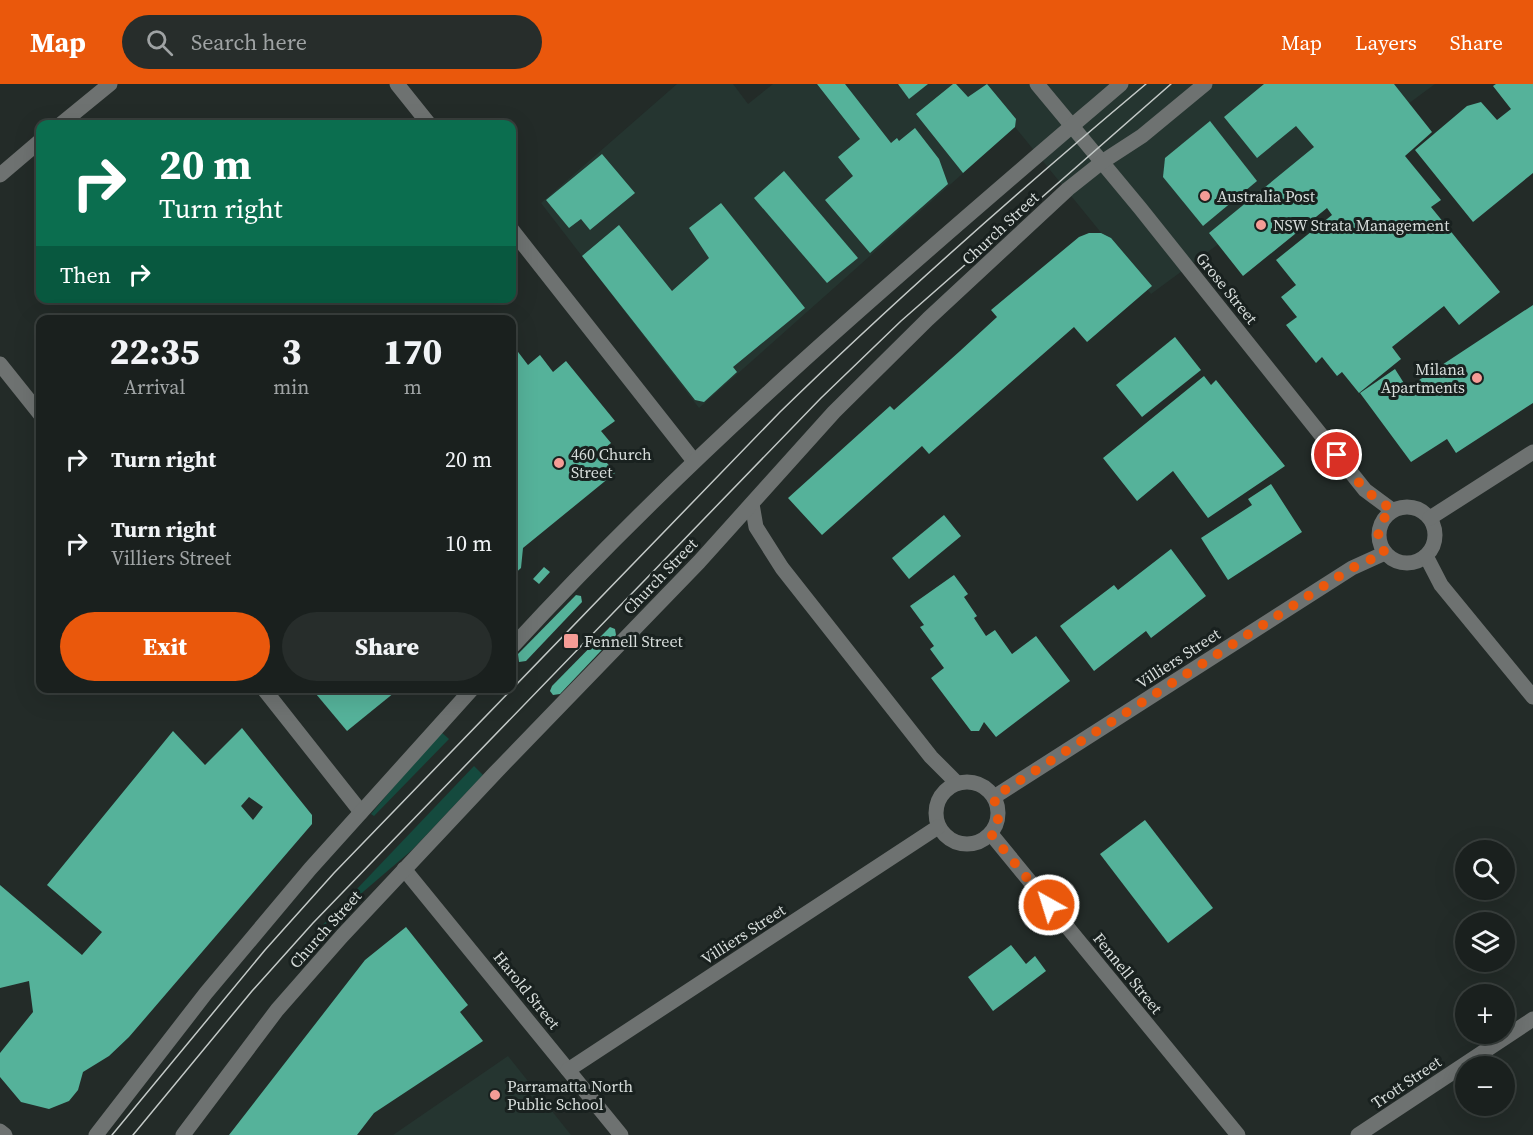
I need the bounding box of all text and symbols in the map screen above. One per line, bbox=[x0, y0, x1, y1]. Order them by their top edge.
search box bbox=[122, 15, 542, 69]
text: Map bbox=[30, 23, 86, 61]
icon: search bbox=[143, 26, 176, 59]
text: Search here bbox=[191, 27, 307, 57]
text: Map bbox=[1281, 28, 1322, 57]
text: Layers bbox=[1355, 28, 1417, 57]
text: Share bbox=[1450, 28, 1503, 57]
text: 20 m bbox=[159, 135, 252, 193]
icon: right bbox=[60, 144, 138, 222]
place label: Australia Post bbox=[1217, 185, 1316, 207]
street label: Church Street bbox=[957, 186, 1044, 269]
marker: Australia Post bbox=[1198, 189, 1212, 203]
text: Turn right bbox=[159, 190, 283, 227]
place label: NSW Strata Management bbox=[1273, 214, 1450, 236]
marker: NSW Strata Management bbox=[1254, 218, 1268, 232]
street label: Grose Street bbox=[1191, 247, 1263, 329]
icon: right bbox=[123, 258, 156, 291]
text: Then bbox=[60, 260, 111, 290]
text: 22:35 bbox=[110, 327, 200, 376]
text: 3 bbox=[281, 327, 301, 376]
text: 170 bbox=[383, 327, 442, 376]
place label: Milana Apartments bbox=[1381, 358, 1466, 398]
marker: Milana Apartments bbox=[1470, 371, 1484, 385]
text: Arrival bbox=[124, 373, 186, 401]
text: min bbox=[273, 373, 309, 401]
text: m bbox=[404, 373, 422, 401]
pin bbox=[1311, 429, 1362, 480]
icon: arrive bbox=[1320, 438, 1353, 471]
icon: right bbox=[60, 443, 93, 476]
place label: 460 Church Street bbox=[571, 443, 652, 483]
text: Turn right bbox=[111, 444, 216, 474]
text: 20 m bbox=[445, 444, 492, 474]
marker: 460 Church Street bbox=[552, 456, 566, 470]
text: Turn right bbox=[111, 514, 216, 544]
icon: right bbox=[60, 527, 93, 560]
text: 10 m bbox=[445, 528, 492, 558]
street label: Church Street bbox=[618, 533, 702, 619]
text: Villiers Street bbox=[111, 544, 231, 572]
button: Exit bbox=[60, 612, 270, 681]
button: Share bbox=[282, 612, 492, 681]
street label: Villiers Street bbox=[1132, 622, 1225, 693]
place label: Fennell Street bbox=[584, 630, 684, 652]
marker: Fennell Street bbox=[562, 632, 580, 650]
map controls bbox=[1455, 840, 1515, 1116]
button: search bbox=[1455, 840, 1515, 900]
position arrow bbox=[1017, 873, 1081, 937]
street label: Church Street bbox=[284, 885, 366, 973]
street label: Villiers Street bbox=[697, 898, 790, 969]
button: layers bbox=[1455, 912, 1515, 972]
street label: Fennell Street bbox=[1088, 928, 1168, 1019]
street label: Harold Street bbox=[489, 946, 566, 1034]
button: + bbox=[1455, 984, 1515, 1044]
street label: Trott Street bbox=[1367, 1050, 1446, 1114]
button: − bbox=[1455, 1056, 1515, 1116]
place label: Parramatta North Public School bbox=[507, 1075, 634, 1115]
marker: Parramatta North Public School bbox=[488, 1088, 502, 1102]

